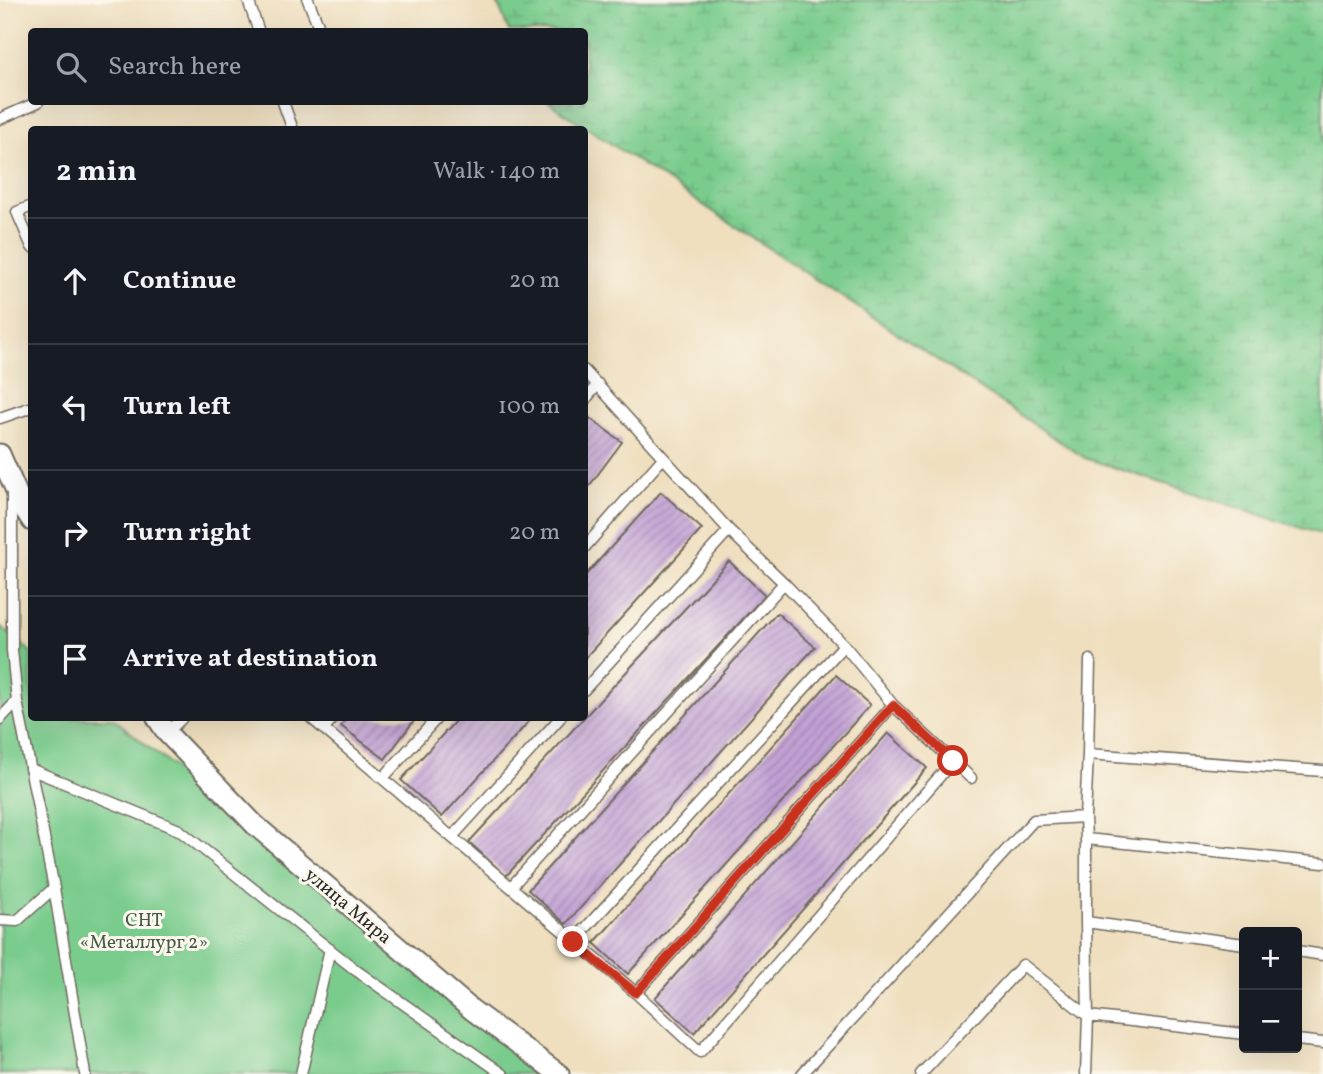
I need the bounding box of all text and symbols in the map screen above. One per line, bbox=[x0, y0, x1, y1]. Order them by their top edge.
search box bbox=[28, 28, 588, 105]
icon: search bbox=[52, 48, 90, 86]
text: Search here bbox=[108, 49, 241, 85]
text: 2 min bbox=[56, 151, 137, 193]
text: Walk · 140 m bbox=[433, 156, 560, 188]
icon: ahead bbox=[56, 262, 94, 300]
text: Continue bbox=[123, 263, 236, 299]
text: 20 m bbox=[509, 265, 560, 297]
icon: left bbox=[56, 388, 94, 426]
text: Turn left bbox=[123, 389, 231, 425]
text: 100 m bbox=[498, 391, 560, 423]
icon: right bbox=[56, 514, 94, 552]
text: Turn right bbox=[123, 515, 251, 551]
text: 20 m bbox=[509, 517, 560, 549]
icon: arrive bbox=[56, 640, 94, 678]
text: Arrive at destination bbox=[123, 641, 378, 677]
route start bbox=[937, 745, 968, 776]
street label: улица Мира bbox=[299, 862, 397, 951]
park label: СНТ «Металлург 2» bbox=[80, 908, 208, 956]
route end bbox=[557, 926, 588, 957]
map controls bbox=[1239, 927, 1302, 1053]
button: + bbox=[1239, 927, 1302, 990]
button: − bbox=[1239, 990, 1302, 1053]

